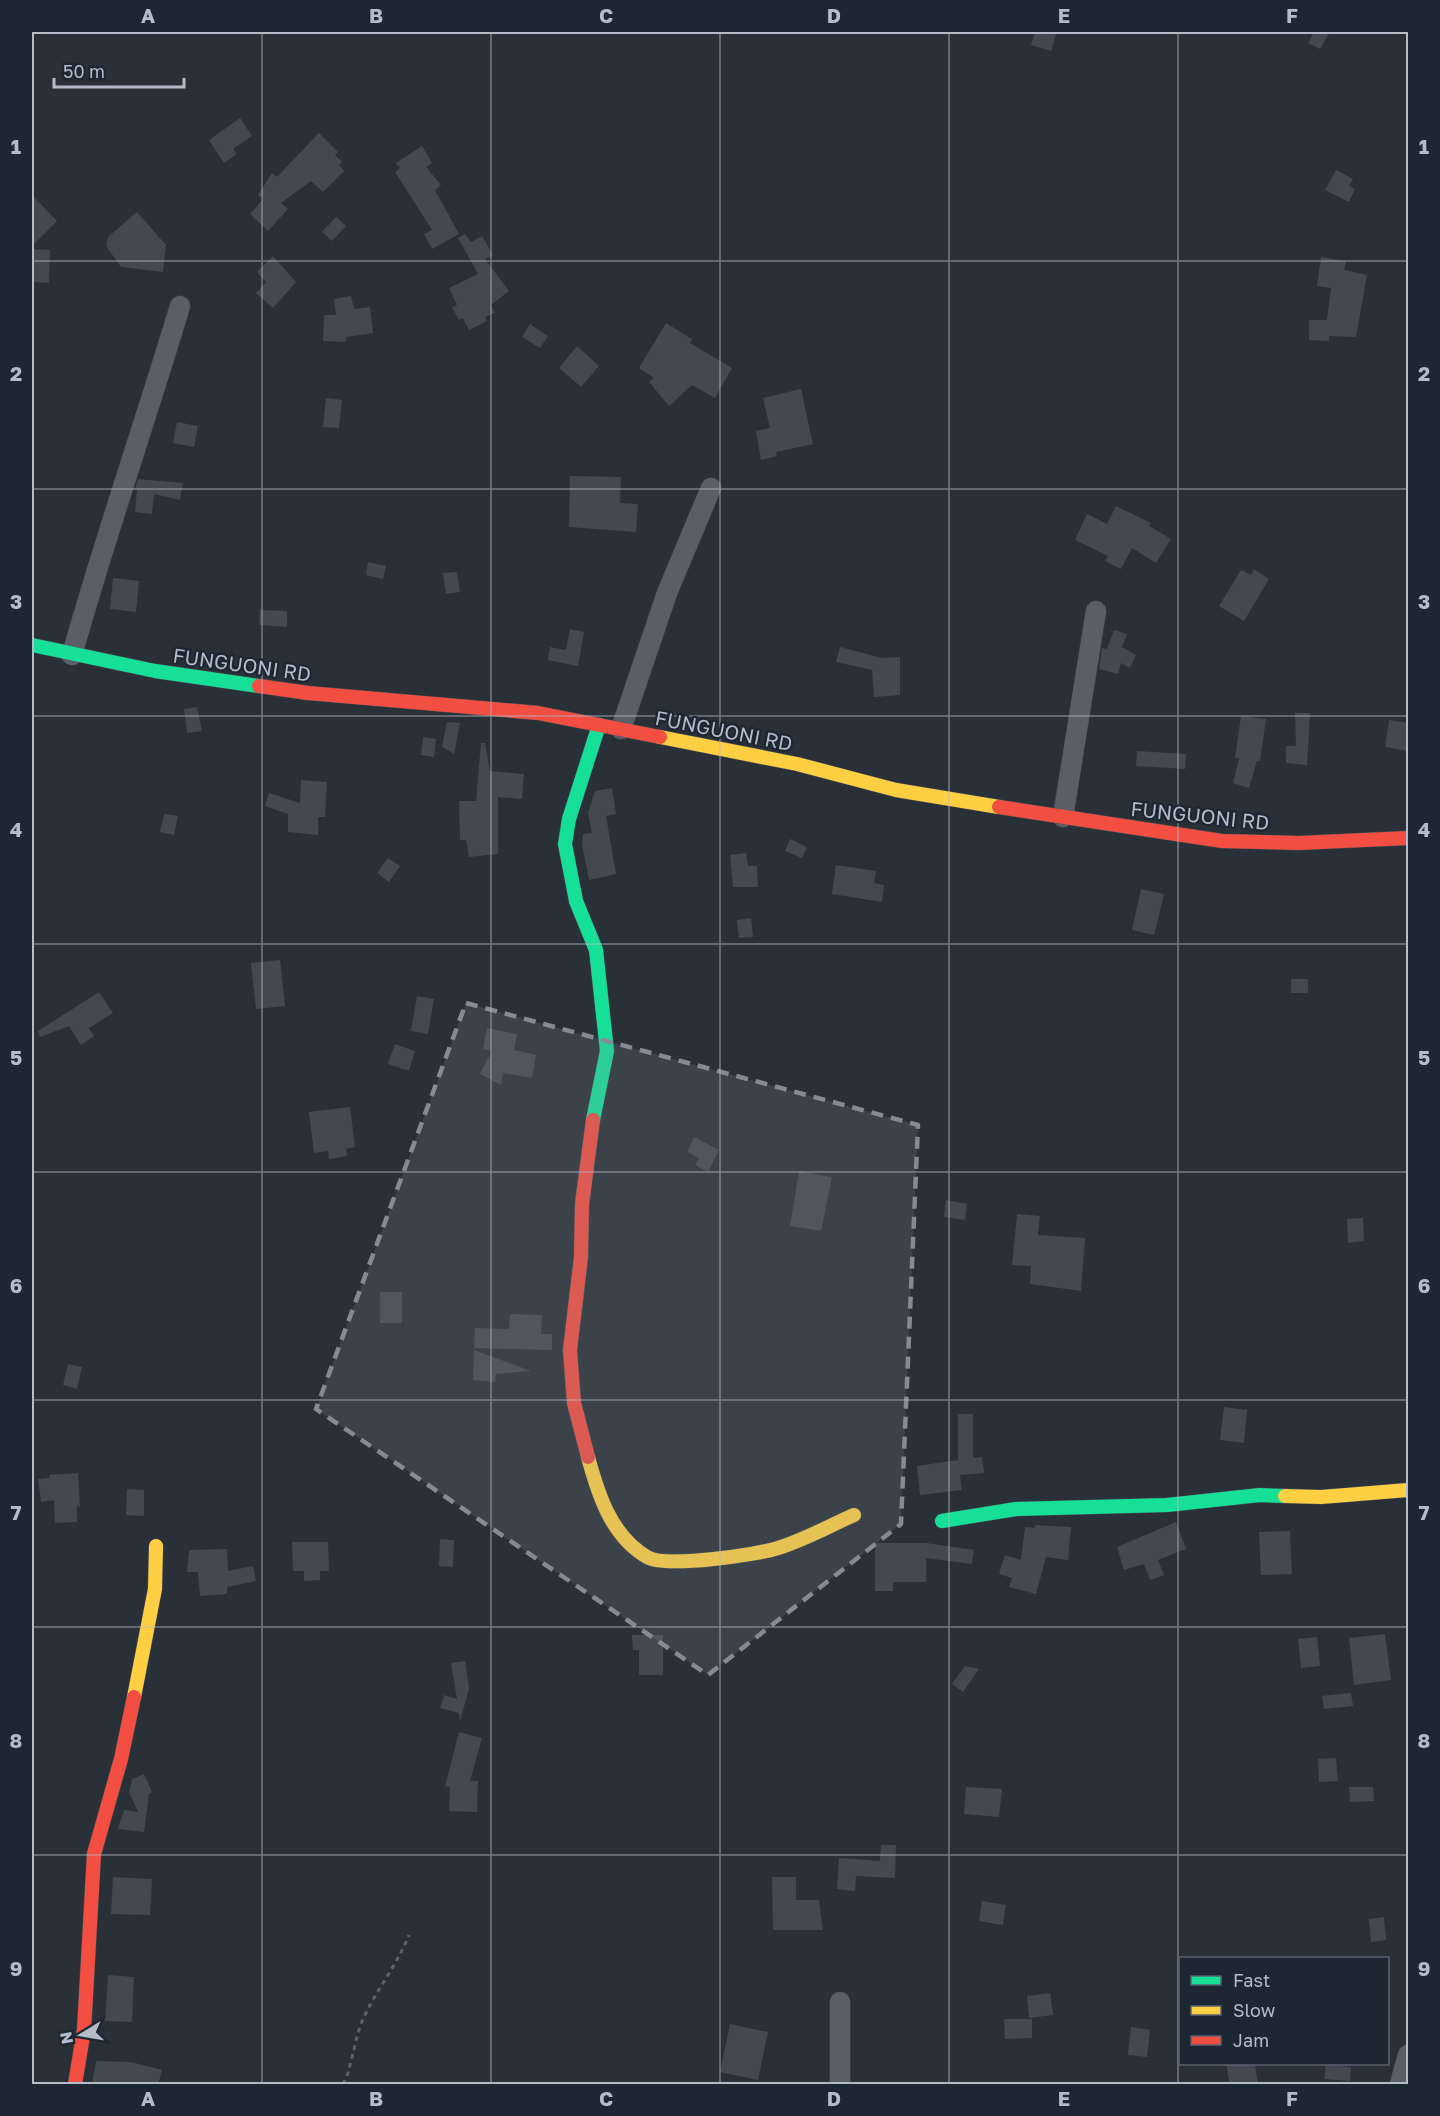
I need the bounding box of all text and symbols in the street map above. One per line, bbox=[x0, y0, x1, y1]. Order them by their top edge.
text: A bbox=[141, 3, 155, 27]
text: B bbox=[369, 3, 383, 27]
text: C bbox=[599, 3, 613, 27]
text: D bbox=[827, 3, 841, 27]
text: E bbox=[1058, 3, 1070, 27]
text: F bbox=[1286, 3, 1298, 27]
scale bar bbox=[54, 51, 184, 89]
text: 50 m bbox=[63, 60, 105, 82]
text: 1 bbox=[11, 134, 21, 158]
text: 1 bbox=[1419, 134, 1429, 158]
text: 2 bbox=[10, 361, 22, 385]
text: 2 bbox=[1418, 361, 1430, 385]
text: 3 bbox=[10, 589, 22, 613]
text: 3 bbox=[1418, 589, 1430, 613]
street label: FUNGUONI RD bbox=[171, 642, 313, 686]
street label: FUNGUONI RD bbox=[653, 705, 795, 755]
street label: FUNGUONI RD bbox=[1129, 796, 1271, 834]
text: 4 bbox=[10, 817, 22, 841]
text: 4 bbox=[1418, 817, 1430, 841]
text: 5 bbox=[10, 1045, 22, 1069]
text: 5 bbox=[1418, 1045, 1430, 1069]
text: 6 bbox=[10, 1273, 22, 1297]
text: 6 bbox=[1418, 1273, 1430, 1297]
text: 7 bbox=[11, 1500, 22, 1524]
text: 7 bbox=[1419, 1500, 1430, 1524]
text: 8 bbox=[10, 1728, 22, 1752]
text: 8 bbox=[1418, 1728, 1430, 1752]
text: 9 bbox=[10, 1956, 22, 1980]
text: 9 bbox=[1418, 1956, 1430, 1980]
legend bbox=[1179, 1957, 1389, 2065]
text: Fast bbox=[1233, 1969, 1270, 1991]
text: Slow bbox=[1233, 1999, 1276, 2021]
north arrow bbox=[51, 2005, 111, 2065]
text: Jam bbox=[1233, 2029, 1269, 2051]
text: N bbox=[55, 2030, 77, 2046]
text: A bbox=[141, 2086, 155, 2110]
text: B bbox=[369, 2086, 383, 2110]
text: C bbox=[599, 2086, 613, 2110]
text: D bbox=[827, 2086, 841, 2110]
text: E bbox=[1058, 2086, 1070, 2110]
text: F bbox=[1286, 2086, 1298, 2110]

